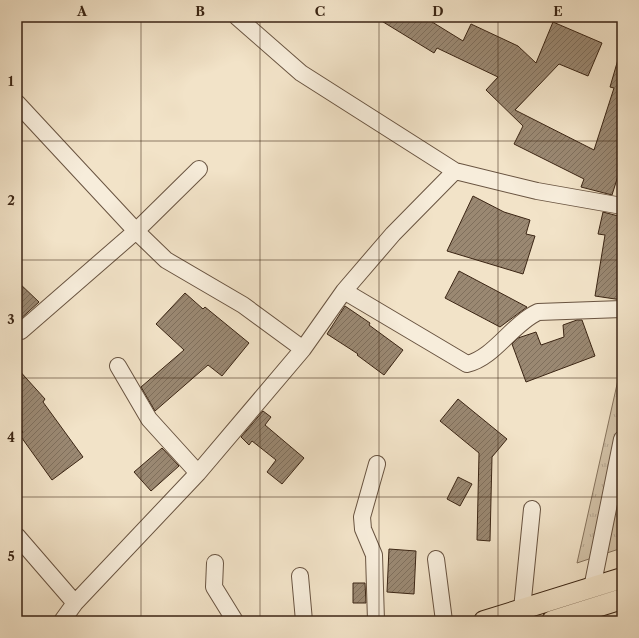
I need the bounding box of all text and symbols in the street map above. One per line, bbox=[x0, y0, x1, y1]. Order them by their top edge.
text: A bbox=[76, 3, 88, 19]
text: B bbox=[195, 3, 205, 19]
text: C bbox=[315, 3, 325, 19]
text: D bbox=[432, 3, 444, 19]
text: E bbox=[553, 3, 563, 19]
text: 1 bbox=[8, 73, 14, 89]
text: 2 bbox=[7, 192, 15, 208]
text: 3 bbox=[7, 311, 15, 327]
text: 4 bbox=[7, 429, 15, 445]
text: 5 bbox=[7, 548, 15, 564]

